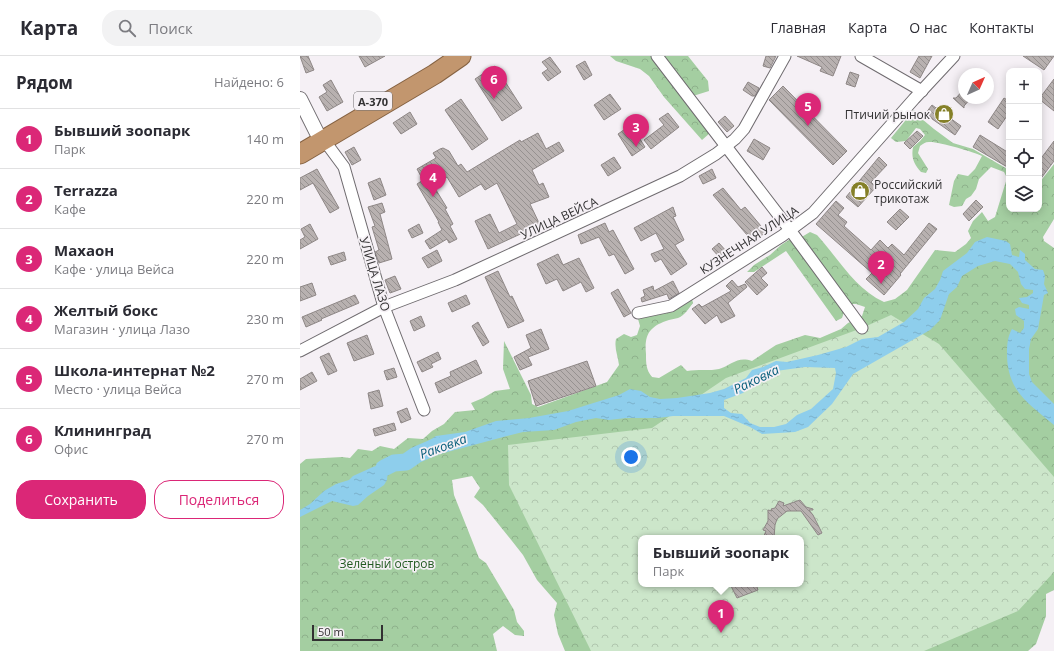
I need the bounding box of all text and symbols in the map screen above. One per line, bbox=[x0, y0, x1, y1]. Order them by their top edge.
search box bbox=[102, 10, 382, 46]
text: Карта bbox=[20, 15, 78, 41]
icon: search bbox=[116, 17, 138, 39]
text: Поиск bbox=[148, 18, 193, 38]
text: Главная bbox=[771, 18, 826, 37]
text: Карта bbox=[848, 18, 887, 37]
text: О нас bbox=[909, 18, 947, 37]
text: Контакты bbox=[969, 18, 1034, 37]
pin: 6 bbox=[481, 66, 507, 99]
north arrow bbox=[958, 68, 994, 104]
map controls bbox=[1006, 68, 1042, 212]
button: + bbox=[1006, 68, 1042, 104]
text: Рядом bbox=[16, 71, 73, 94]
text: Найдено: 6 bbox=[214, 73, 284, 91]
road number: А-370 bbox=[354, 92, 392, 110]
pin: 5 bbox=[795, 93, 821, 126]
shop icon: Птичий рынок bbox=[933, 103, 955, 125]
button: − bbox=[1006, 104, 1042, 140]
place label: Птичий рынок bbox=[845, 106, 931, 123]
pin: 3 bbox=[623, 114, 649, 147]
text: Бывший зоопарк bbox=[54, 120, 190, 140]
text: 1 bbox=[25, 130, 33, 148]
text: 140 m bbox=[246, 130, 284, 148]
text: Парк bbox=[54, 140, 85, 158]
button: locate bbox=[1006, 140, 1042, 176]
pin: 4 bbox=[420, 164, 446, 197]
place label: Российский трикотаж bbox=[874, 176, 942, 207]
button: layers bbox=[1006, 176, 1042, 212]
text: Terrazza bbox=[54, 180, 118, 200]
shop icon: Российский трикотаж bbox=[849, 180, 871, 202]
text: 2 bbox=[25, 190, 33, 208]
text: 220 m bbox=[246, 190, 284, 208]
street label: УЛИЦА ВЕЙСА bbox=[518, 193, 601, 243]
text: Кафе bbox=[54, 200, 86, 218]
street label: КУЗНЕЧНАЯ УЛИЦА bbox=[697, 202, 802, 278]
street label: УЛИЦА ЛАЗО bbox=[356, 235, 394, 313]
text: Махаон bbox=[54, 240, 114, 260]
text: 3 bbox=[25, 250, 33, 268]
text: 220 m bbox=[246, 250, 284, 268]
pin: 2 bbox=[868, 251, 894, 284]
text: Кафе · улица Вейса bbox=[54, 260, 174, 278]
text: Желтый бокс bbox=[54, 300, 158, 320]
text: 4 bbox=[25, 310, 33, 328]
text: 230 m bbox=[246, 310, 284, 328]
text: Магазин · улица Лазо bbox=[54, 320, 190, 338]
text: Школа-интернат №2 bbox=[54, 360, 215, 380]
water label: Раковка bbox=[730, 360, 782, 398]
text: 5 bbox=[25, 370, 33, 388]
text: 270 m bbox=[246, 370, 284, 388]
text: Место · улица Вейса bbox=[54, 380, 182, 398]
text: Клининград bbox=[54, 420, 151, 440]
water label: Раковка bbox=[417, 429, 470, 463]
text: 6 bbox=[25, 430, 33, 448]
text: 270 m bbox=[246, 430, 284, 448]
text: Офис bbox=[54, 440, 88, 458]
your location bbox=[621, 447, 641, 467]
button: Сохранить bbox=[16, 480, 146, 519]
button: Поделиться bbox=[154, 480, 284, 519]
popup bbox=[638, 535, 804, 587]
text: Бывший зоопарк bbox=[653, 542, 789, 562]
park label: Зелёный остров bbox=[340, 555, 435, 572]
text: Парк bbox=[653, 562, 684, 580]
pin: 1 bbox=[708, 600, 734, 633]
scale bar bbox=[312, 623, 383, 642]
text: 50 m bbox=[318, 624, 344, 639]

